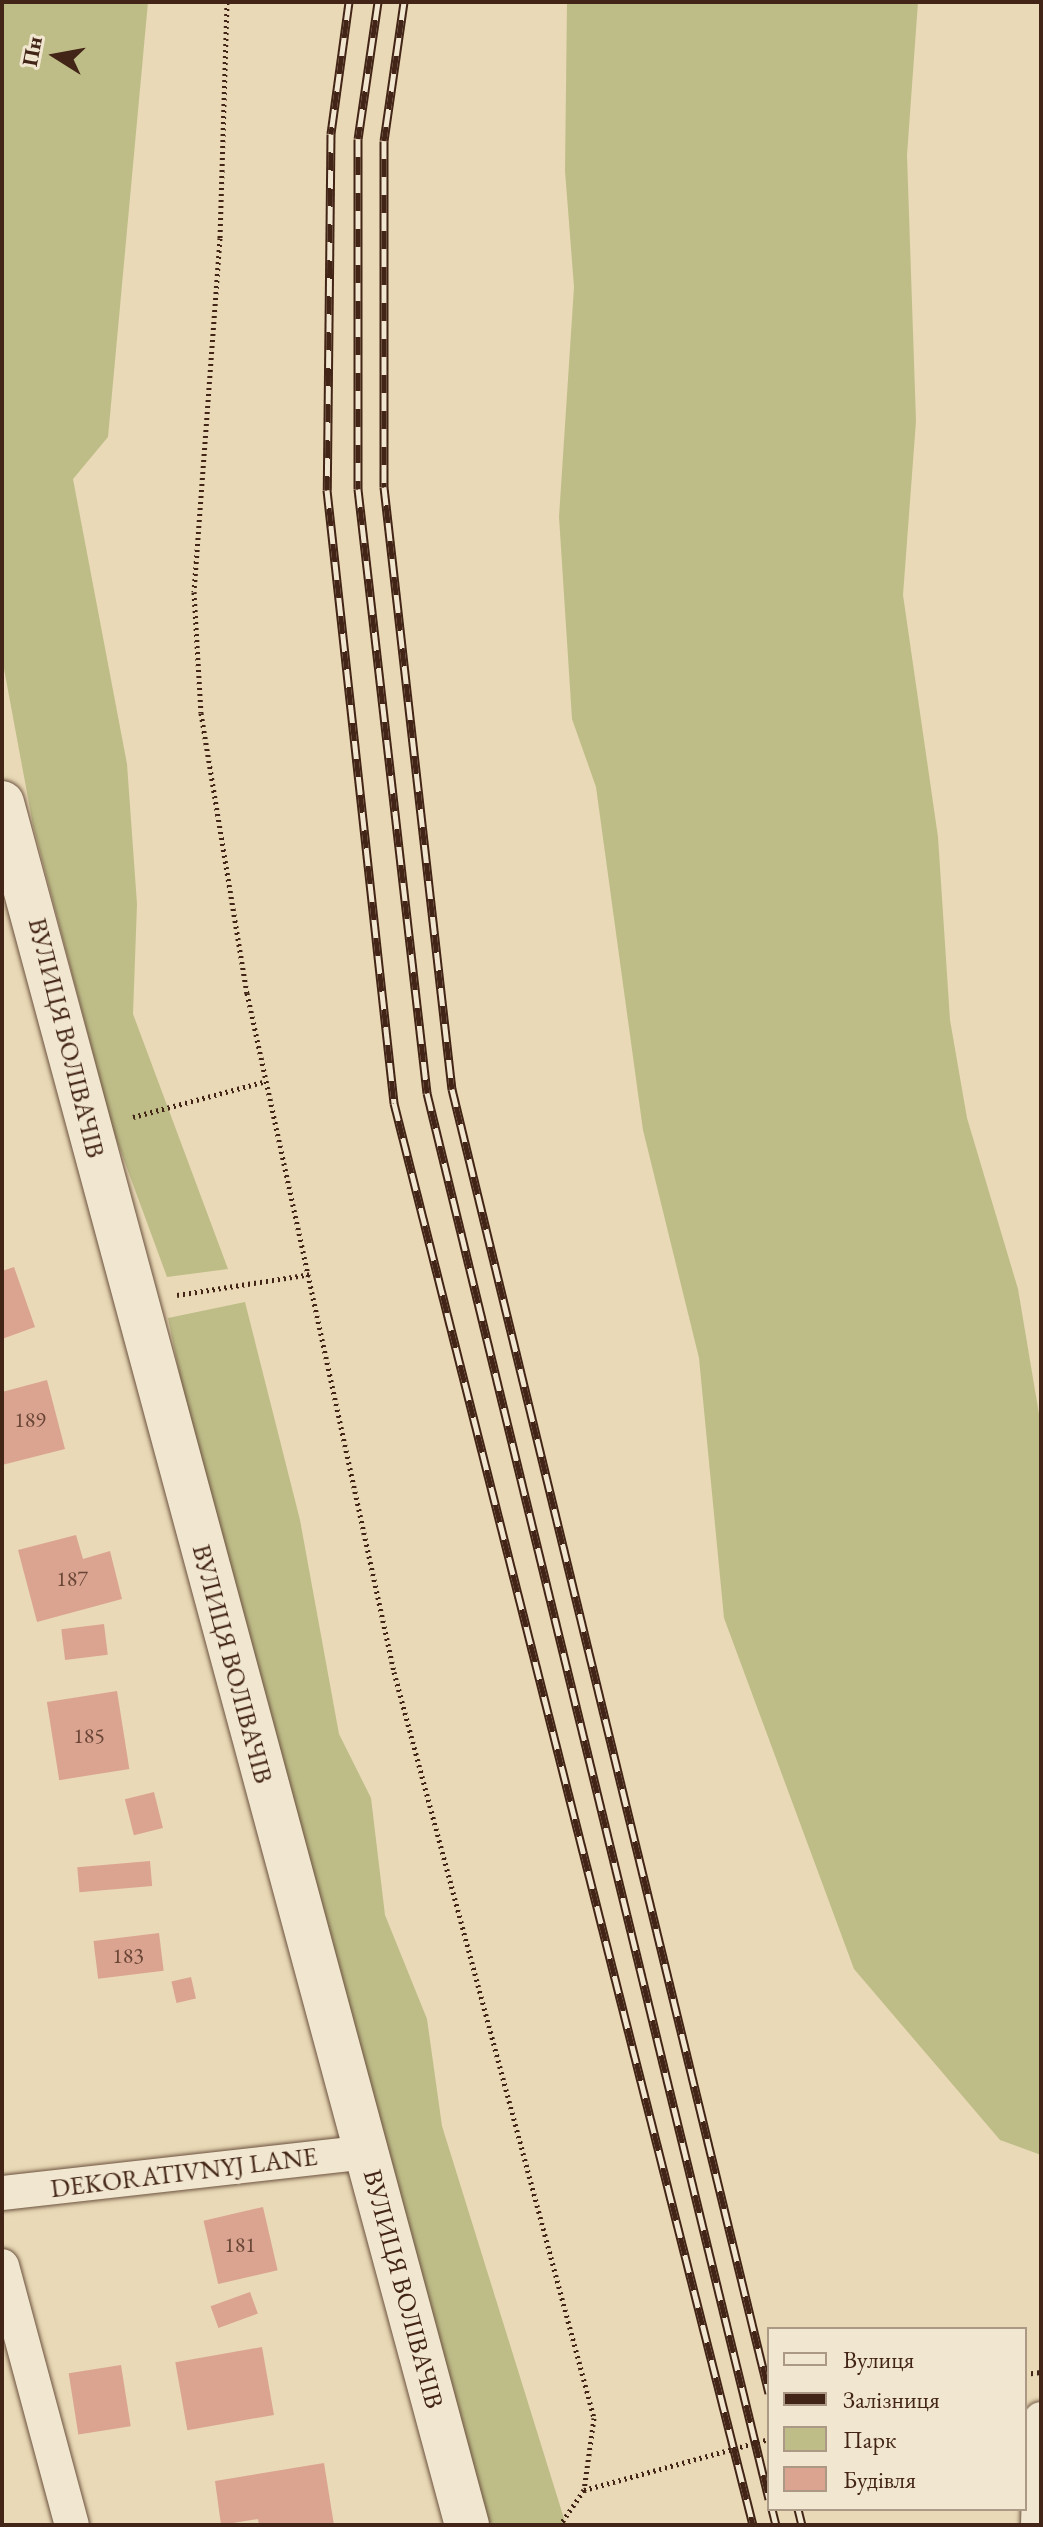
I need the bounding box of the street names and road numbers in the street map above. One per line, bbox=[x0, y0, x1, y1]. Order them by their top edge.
street label: ВУЛИЦЯ ВОЛІВАЧІВ bbox=[21, 915, 111, 1161]
street label: ВУЛИЦЯ ВОЛІВАЧІВ bbox=[185, 1541, 279, 1787]
street label: DEKORATIVNYJ LANE bbox=[49, 2141, 319, 2205]
street label: ВУЛИЦЯ ВОЛІВАЧІВ bbox=[356, 2166, 450, 2412]

